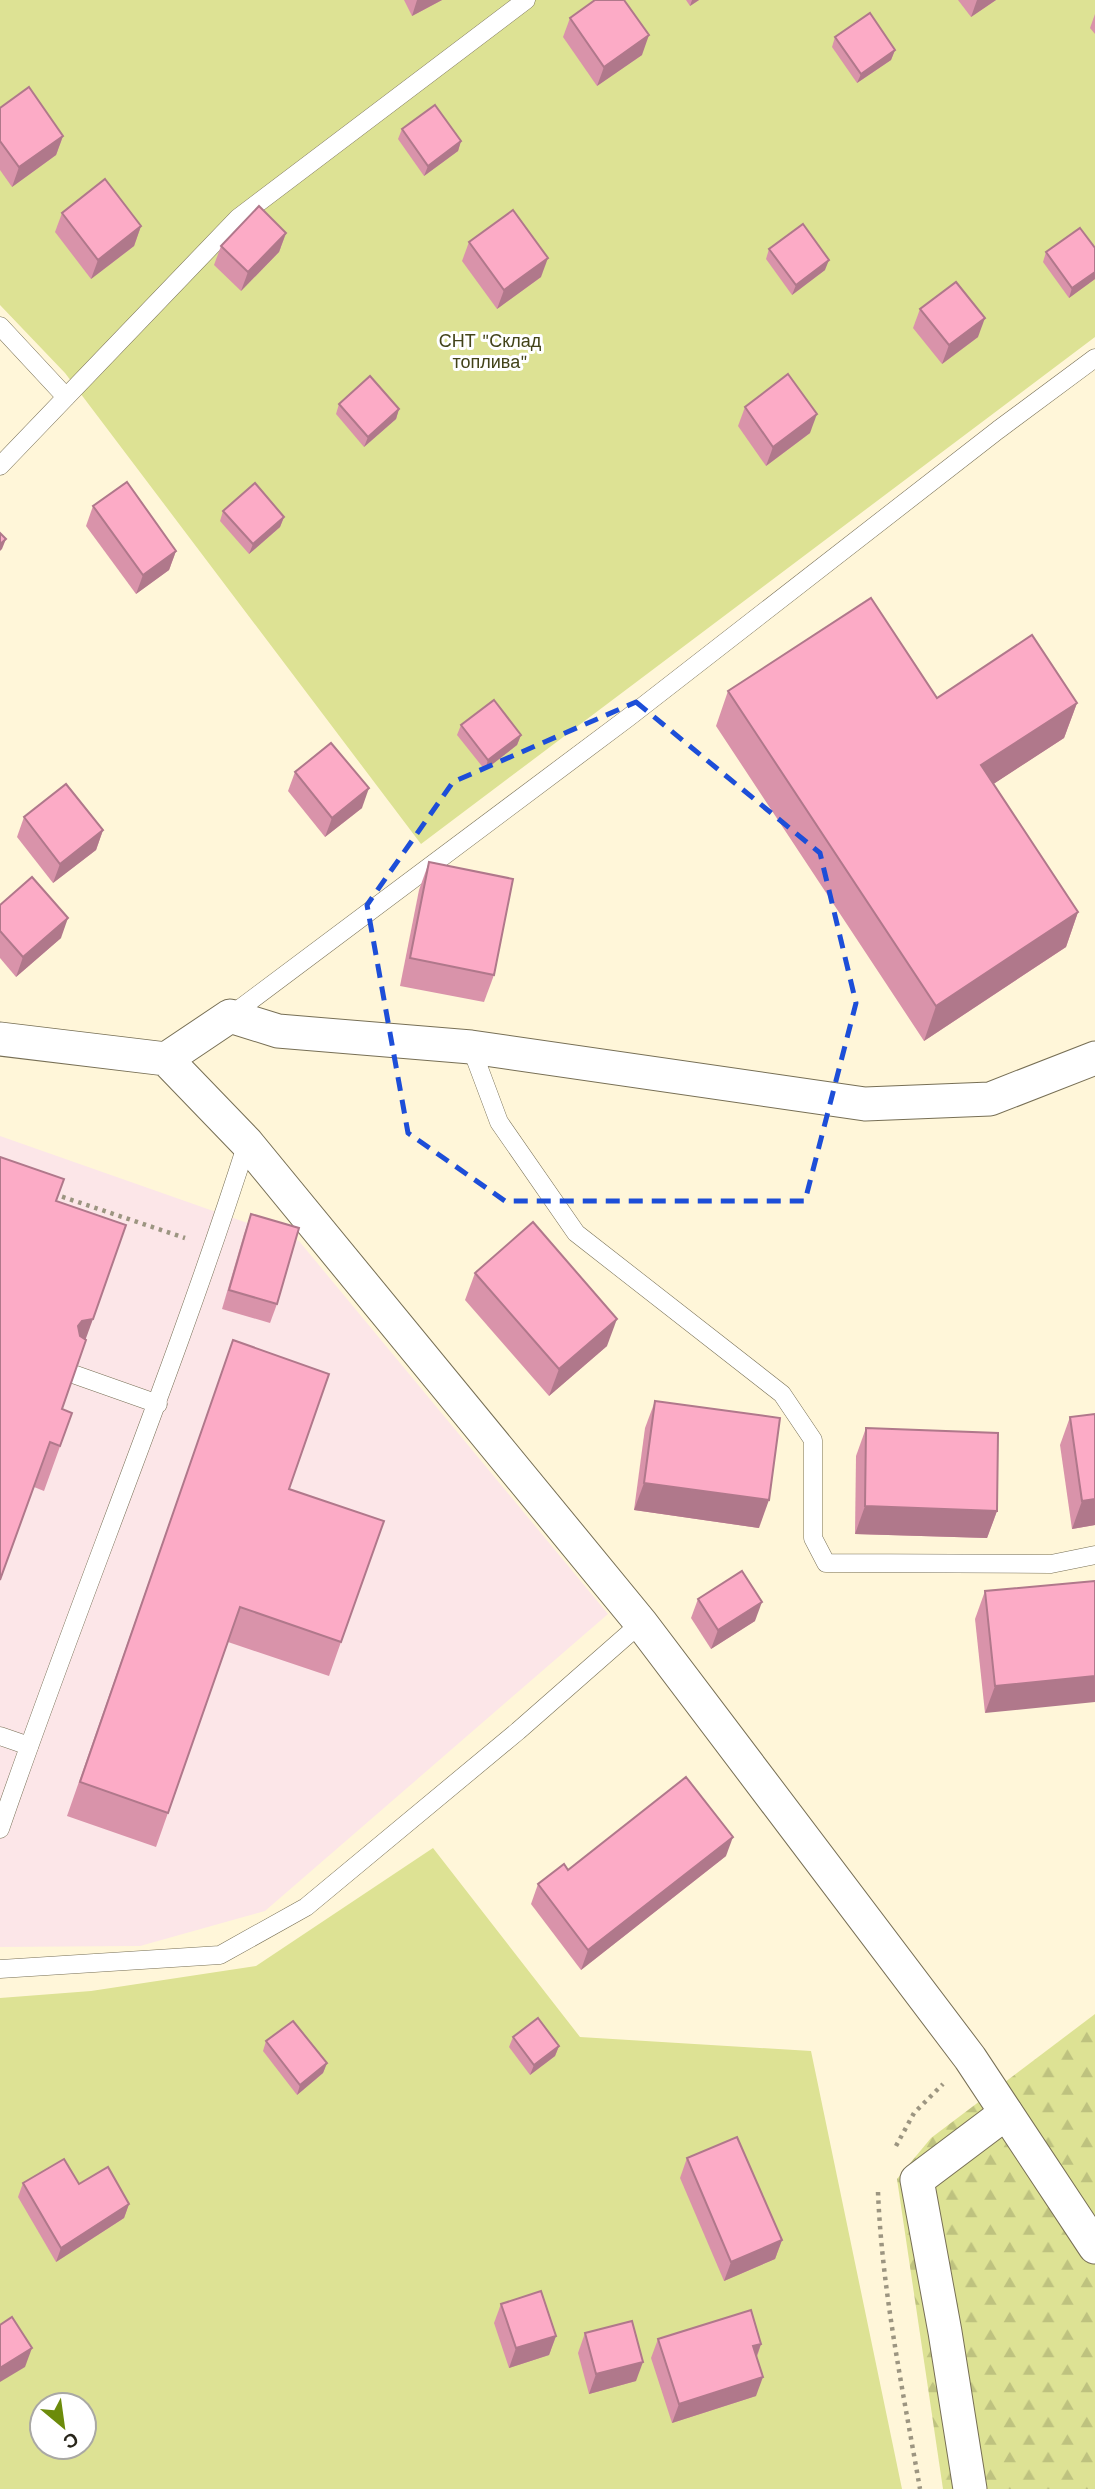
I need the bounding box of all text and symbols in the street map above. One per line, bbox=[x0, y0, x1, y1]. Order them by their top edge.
park label: СНТ "Склад топлива" bbox=[439, 330, 542, 372]
north arrow bbox=[28, 2391, 98, 2461]
text: С bbox=[59, 2427, 83, 2454]

